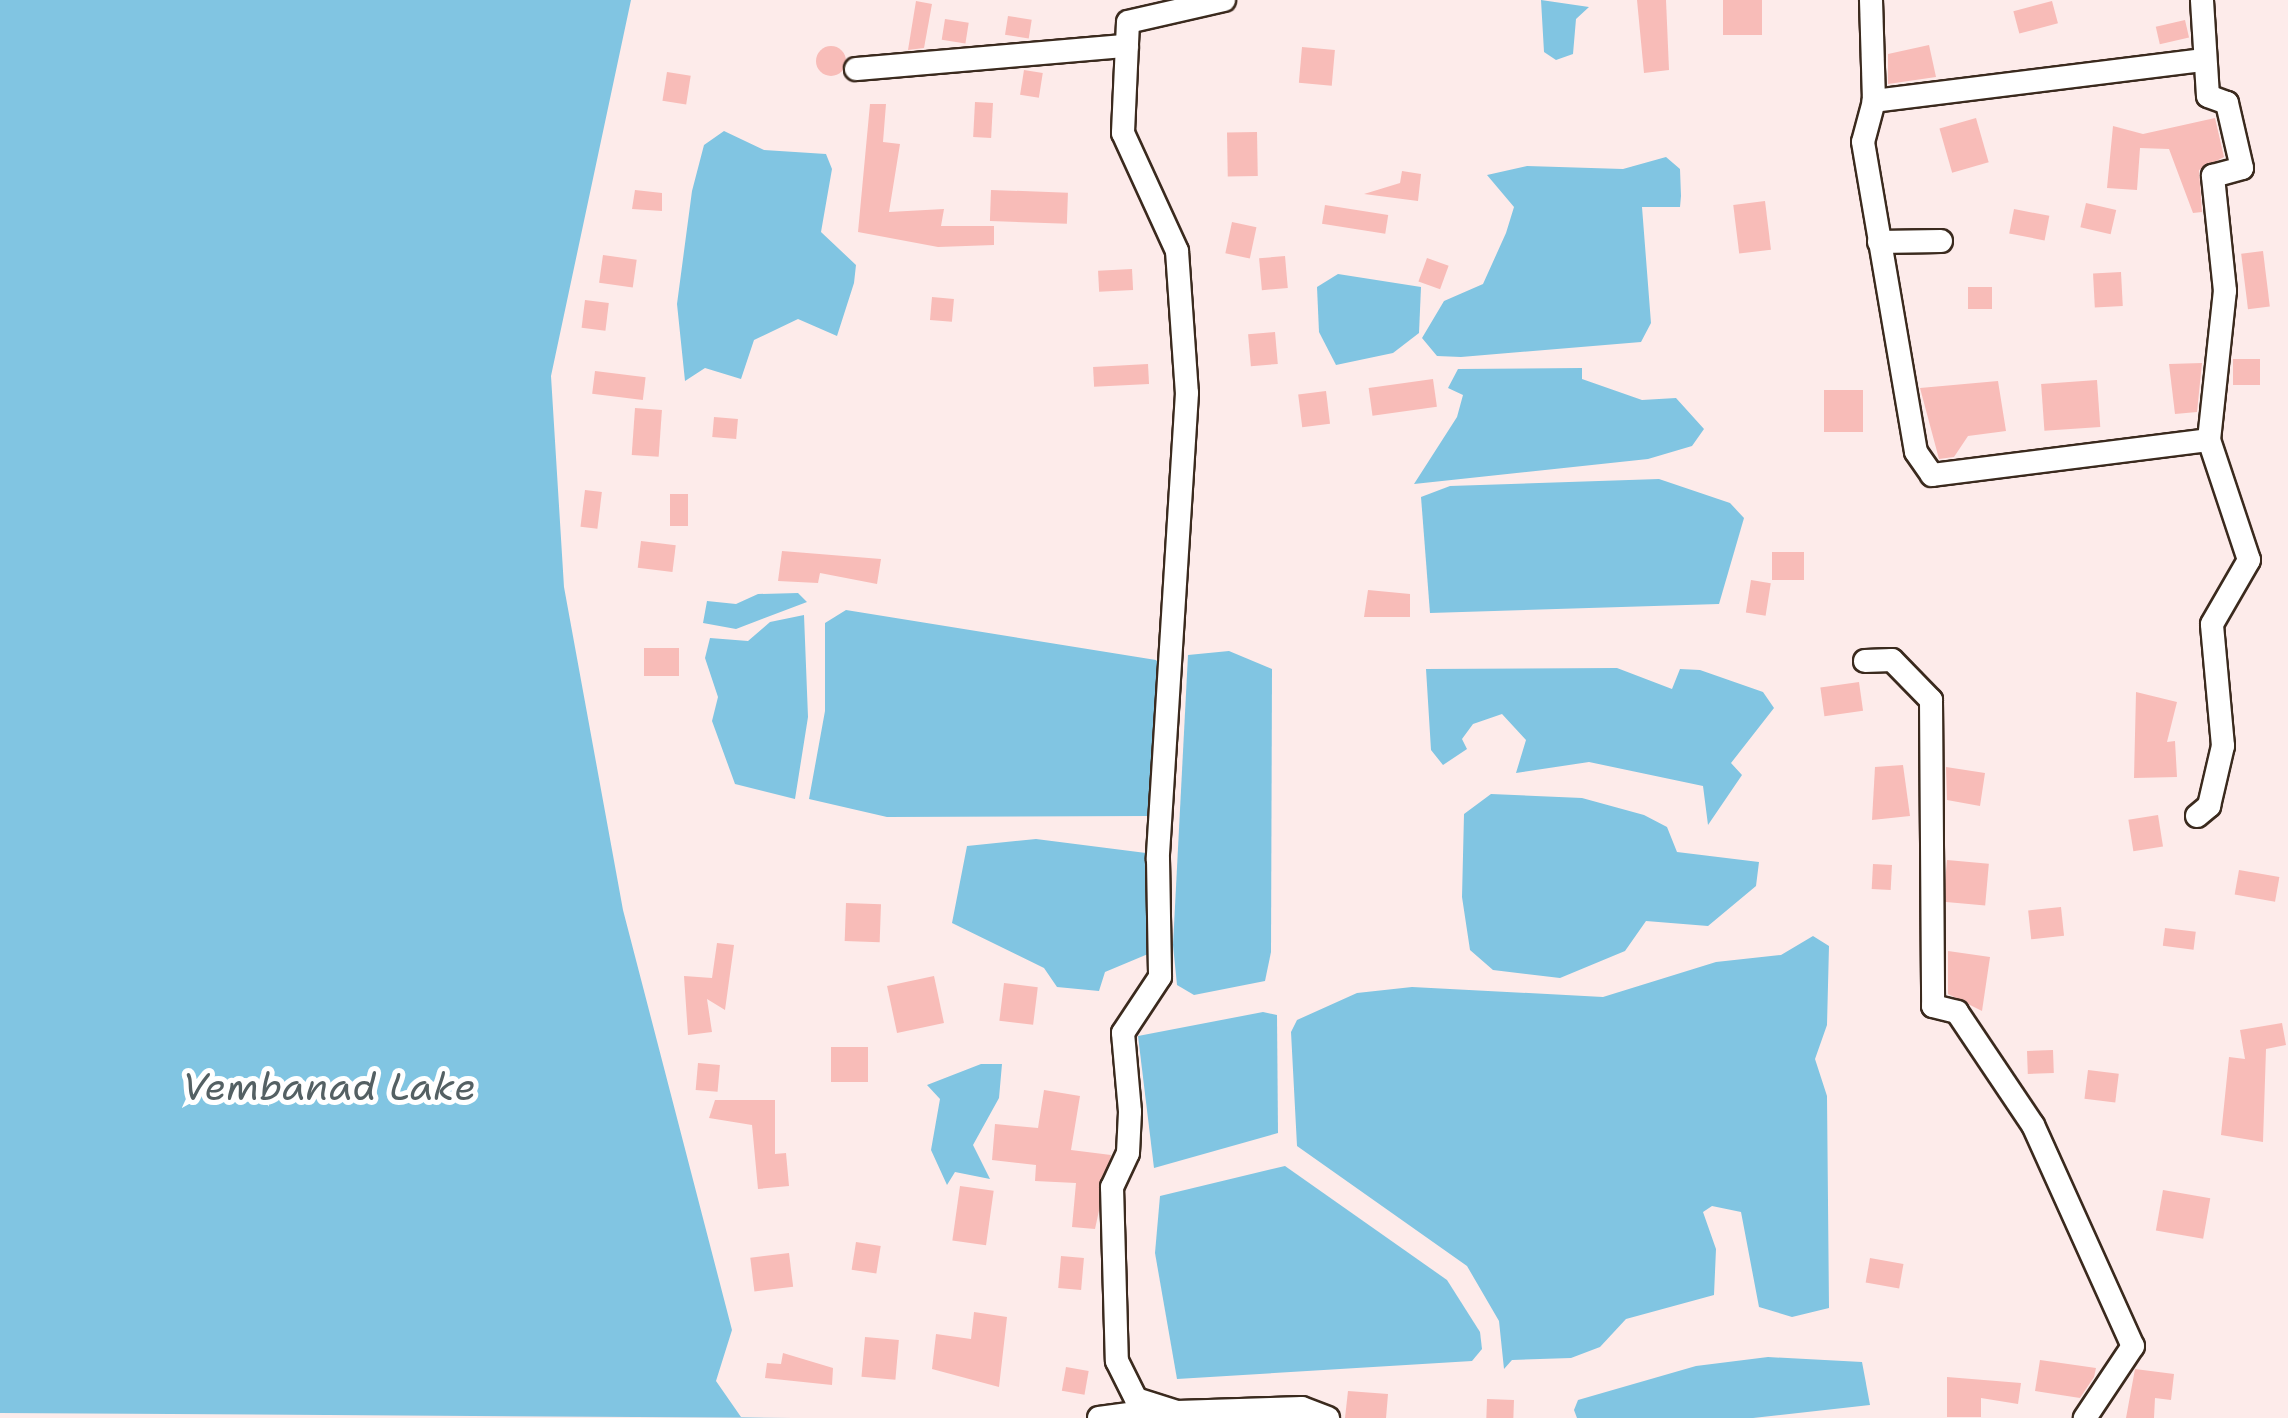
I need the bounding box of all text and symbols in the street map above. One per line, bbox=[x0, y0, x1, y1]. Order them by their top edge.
water label: Vembanad Lake bbox=[182, 1064, 476, 1110]

